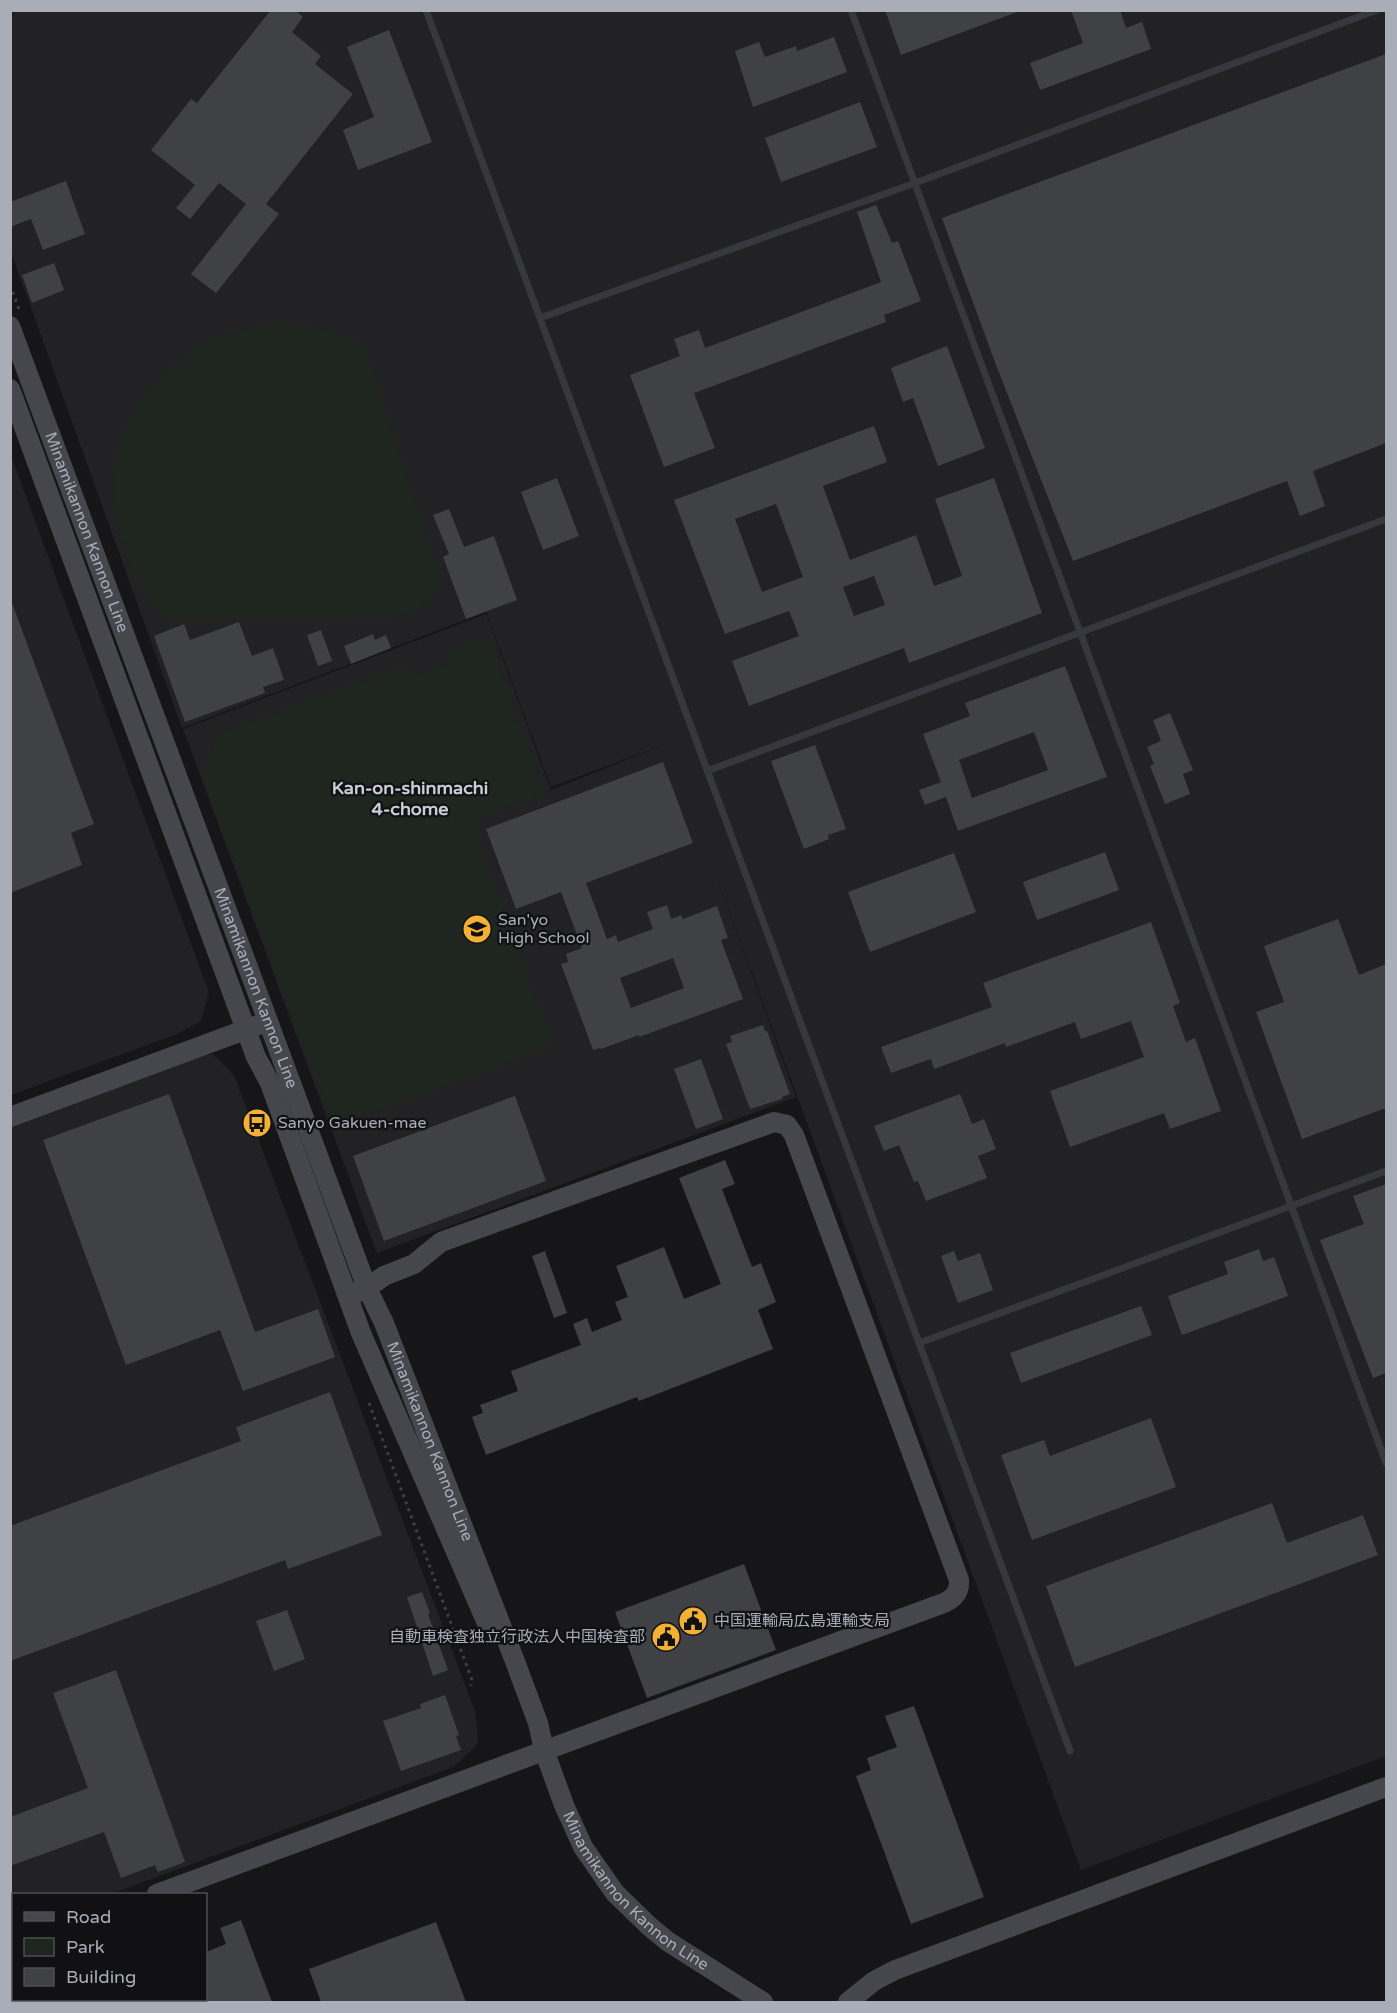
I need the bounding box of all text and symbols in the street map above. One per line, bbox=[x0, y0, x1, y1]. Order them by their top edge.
street label: Minamikannon Kannon Line bbox=[40, 429, 133, 635]
district label: Kan-on-shinmachi 4-chome bbox=[332, 777, 488, 820]
street label: Minamikannon Kannon Line bbox=[209, 885, 302, 1091]
place label: San'yo High School bbox=[498, 910, 589, 948]
school or university icon: San'yo High School bbox=[461, 913, 493, 945]
bus stop icon: Sanyo Gakuen-mae bbox=[241, 1107, 273, 1139]
place label: Sanyo Gakuen-mae bbox=[278, 1113, 426, 1133]
street label: Minamikannon Kannon Line bbox=[382, 1339, 477, 1544]
public building icon: 中国運輸局広島運輸支局 bbox=[677, 1605, 709, 1637]
place label: 中国運輸局広島運輸支局 bbox=[714, 1611, 890, 1631]
public building icon: 自動車検査独立行政法人中国検査部 bbox=[650, 1621, 682, 1653]
place label: 自動車検査独立行政法人中国検査部 bbox=[389, 1627, 645, 1647]
street label: Minamikannon Kannon Line bbox=[558, 1808, 712, 1975]
legend bbox=[12, 1893, 207, 2001]
text: Road bbox=[66, 1906, 111, 1928]
text: Park bbox=[66, 1936, 105, 1958]
text: Building bbox=[66, 1966, 136, 1988]

